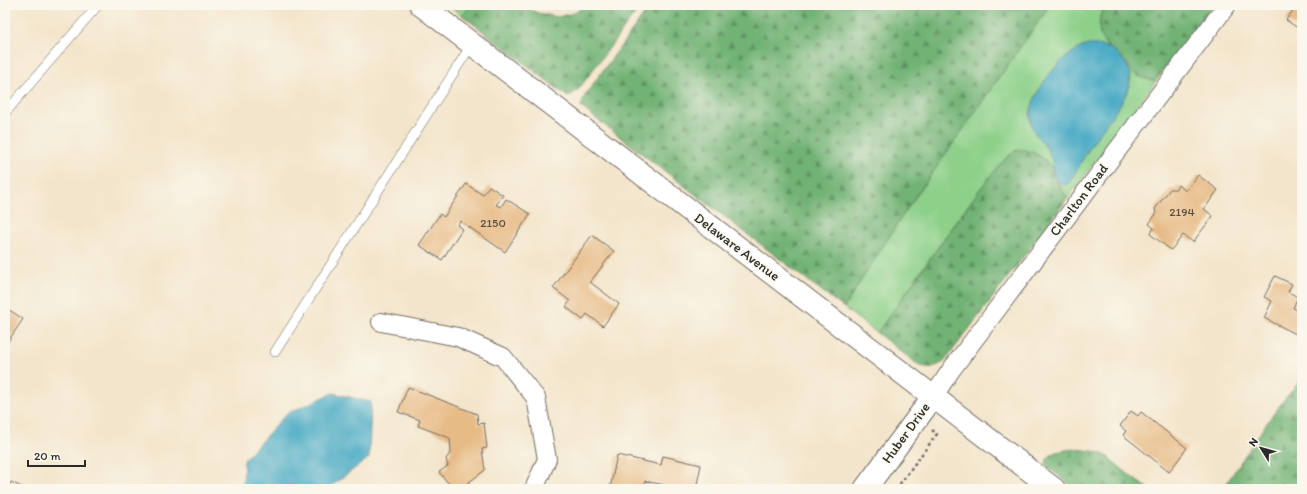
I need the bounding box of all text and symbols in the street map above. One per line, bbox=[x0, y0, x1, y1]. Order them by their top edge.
street label: Charlton Road bbox=[1046, 160, 1112, 240]
house number: 2194 bbox=[1169, 205, 1195, 219]
street label: Delaware Avenue bbox=[691, 209, 783, 285]
house number: 2150 bbox=[480, 216, 506, 230]
street label: Huber Drive bbox=[878, 399, 934, 467]
north arrow bbox=[1241, 428, 1281, 468]
text: N bbox=[1246, 435, 1261, 449]
scale bar bbox=[28, 442, 85, 468]
text: 20 m bbox=[34, 449, 61, 463]

